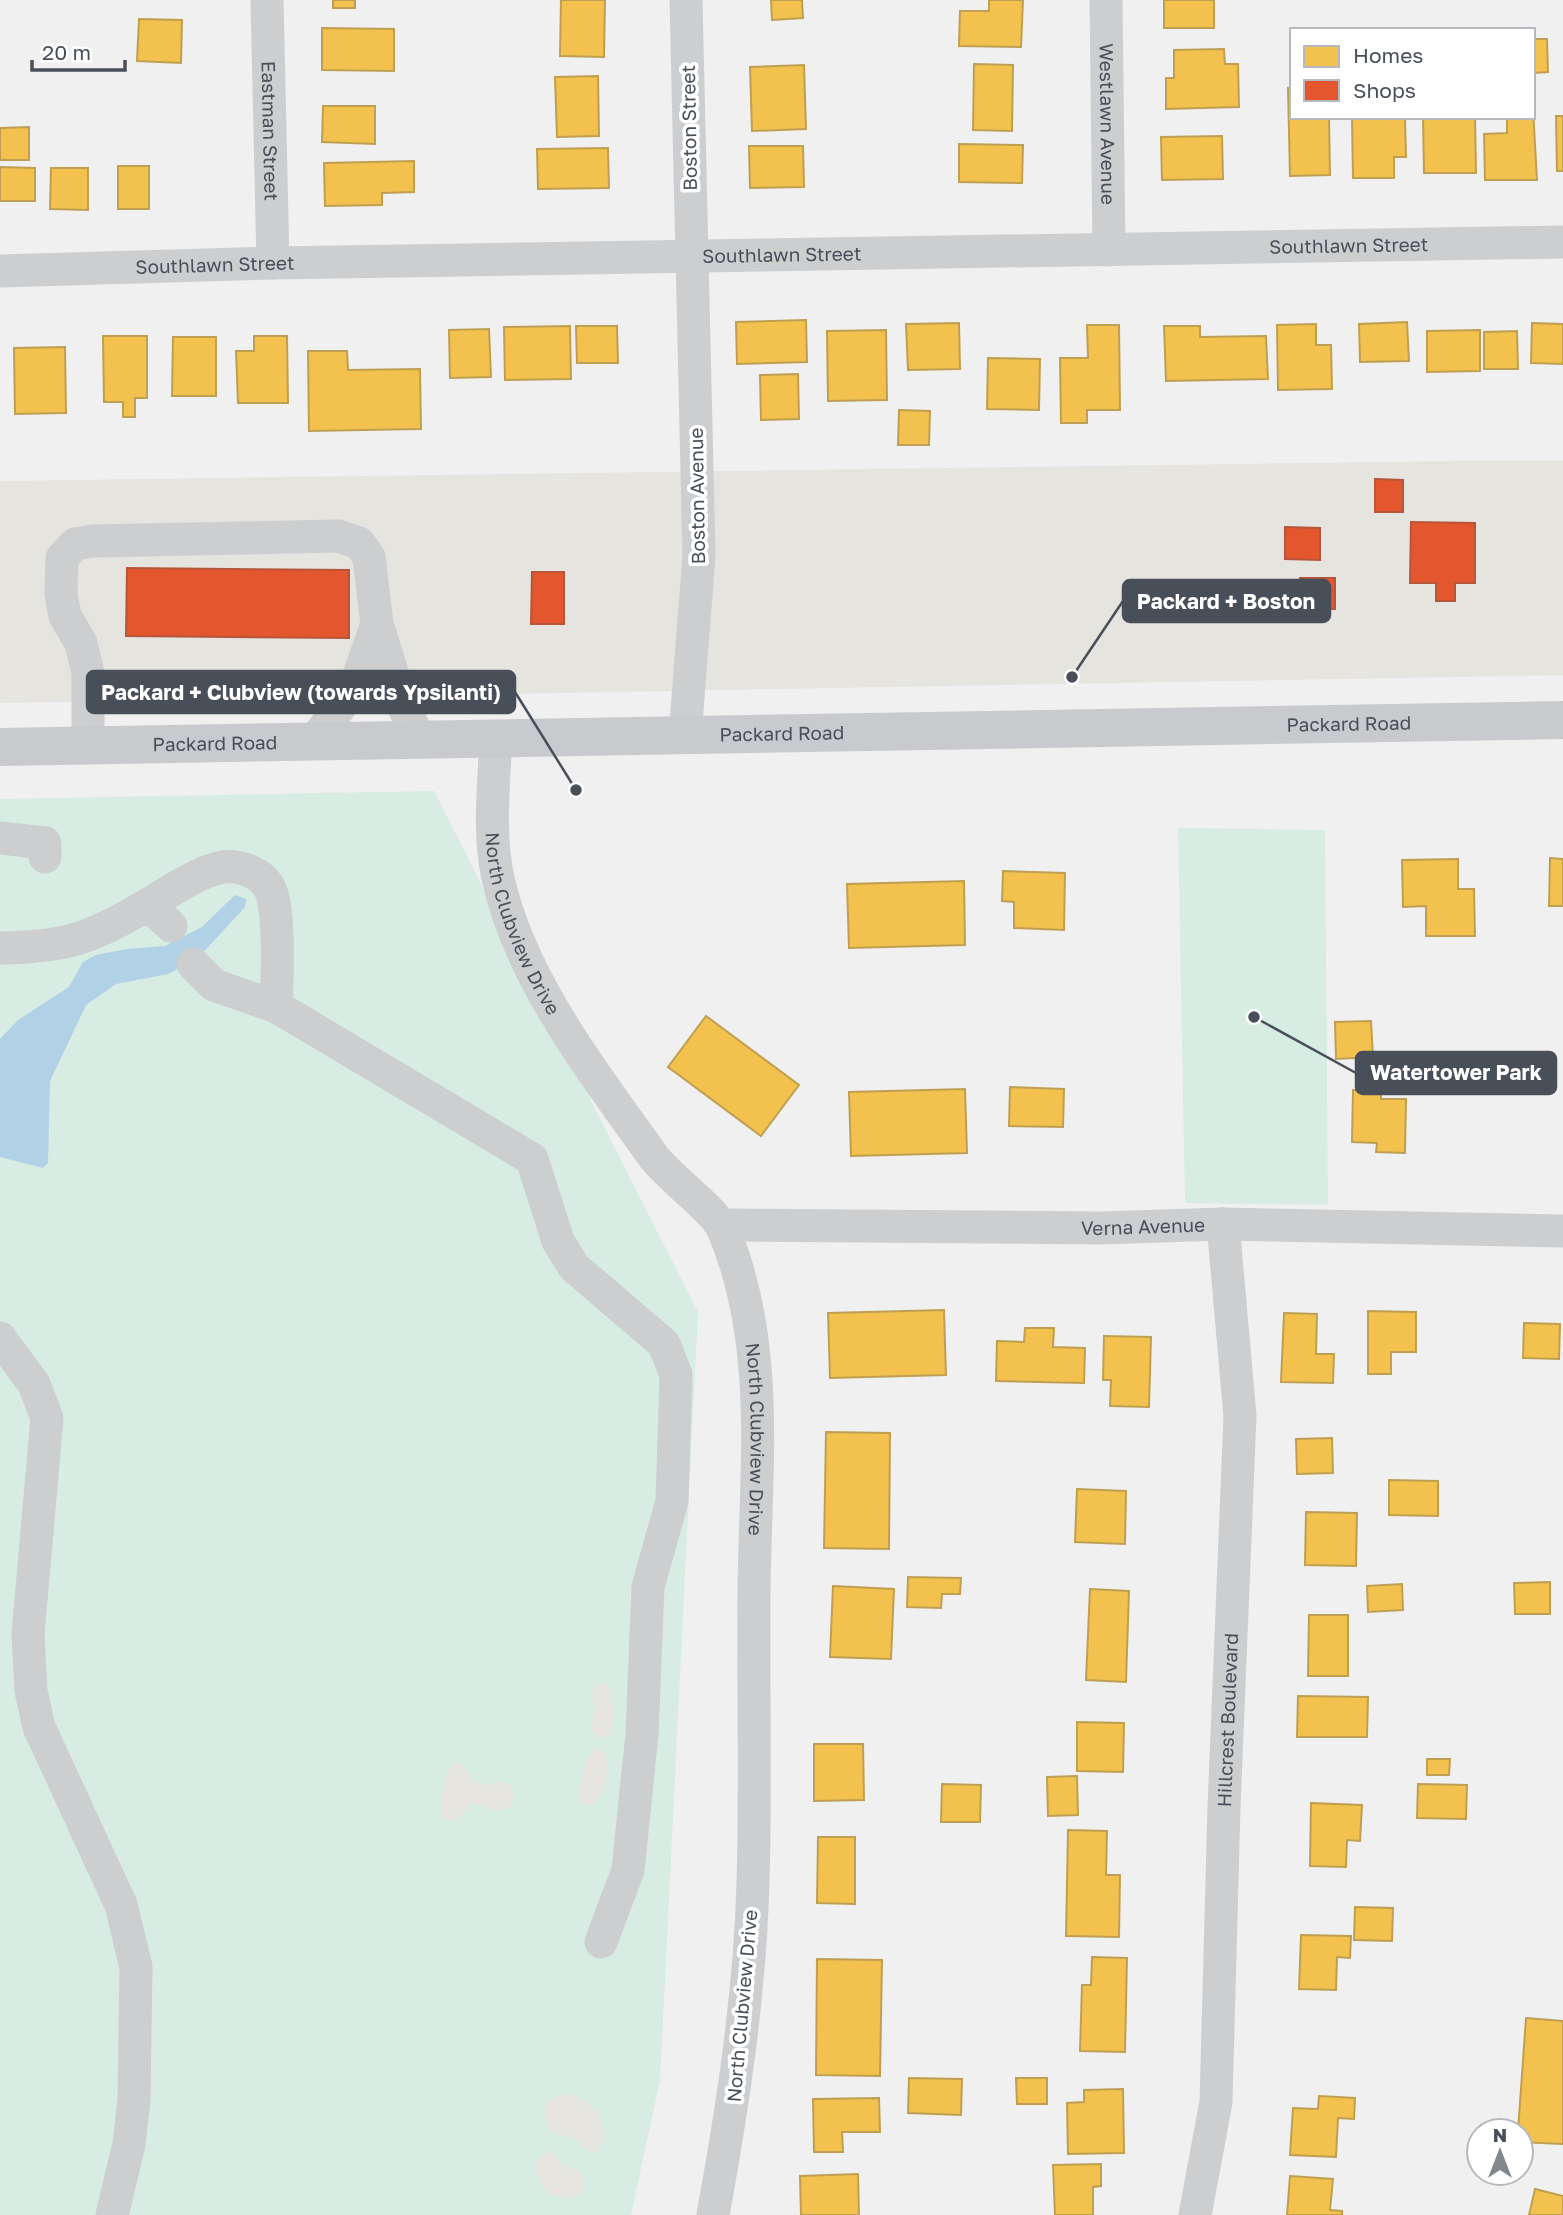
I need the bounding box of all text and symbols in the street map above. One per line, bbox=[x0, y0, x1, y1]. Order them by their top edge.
scale bar bbox=[32, 28, 124, 72]
legend bbox=[1290, 28, 1535, 119]
text: 20 m bbox=[42, 39, 91, 65]
text: Homes bbox=[1353, 42, 1423, 68]
street label: Westlawn Avenue bbox=[1096, 43, 1120, 205]
street label: Eastman Street bbox=[257, 61, 284, 201]
street label: Boston Street bbox=[676, 65, 701, 191]
text: Shops bbox=[1353, 77, 1416, 103]
street label: Southlawn Street bbox=[1269, 232, 1428, 258]
street label: Southlawn Street bbox=[702, 241, 862, 267]
street label: Southlawn Street bbox=[135, 251, 295, 278]
street label: Boston Avenue bbox=[684, 427, 709, 565]
callout: Packard + Boston bbox=[1123, 580, 1330, 622]
text: Packard + Boston bbox=[1137, 588, 1315, 614]
callout: Packard + Clubview (towards Ypsilanti) bbox=[87, 671, 515, 713]
text: Packard + Clubview (towards Ypsilanti) bbox=[101, 679, 501, 705]
street label: Packard Road bbox=[1286, 711, 1411, 736]
street label: Packard Road bbox=[719, 720, 845, 746]
street label: Packard Road bbox=[152, 730, 278, 755]
street label: North Clubview Drive bbox=[482, 832, 565, 1019]
callout: Watertower Park bbox=[1356, 1052, 1556, 1094]
text: Watertower Park bbox=[1370, 1059, 1542, 1085]
street label: Verna Avenue bbox=[1081, 1213, 1205, 1239]
street label: North Clubview Drive bbox=[742, 1341, 770, 1536]
street label: Hillcrest Boulevard bbox=[1212, 1632, 1242, 1808]
street label: North Clubview Drive bbox=[722, 1909, 761, 2103]
north arrow bbox=[1465, 2117, 1535, 2187]
text: N bbox=[1493, 2123, 1507, 2146]

